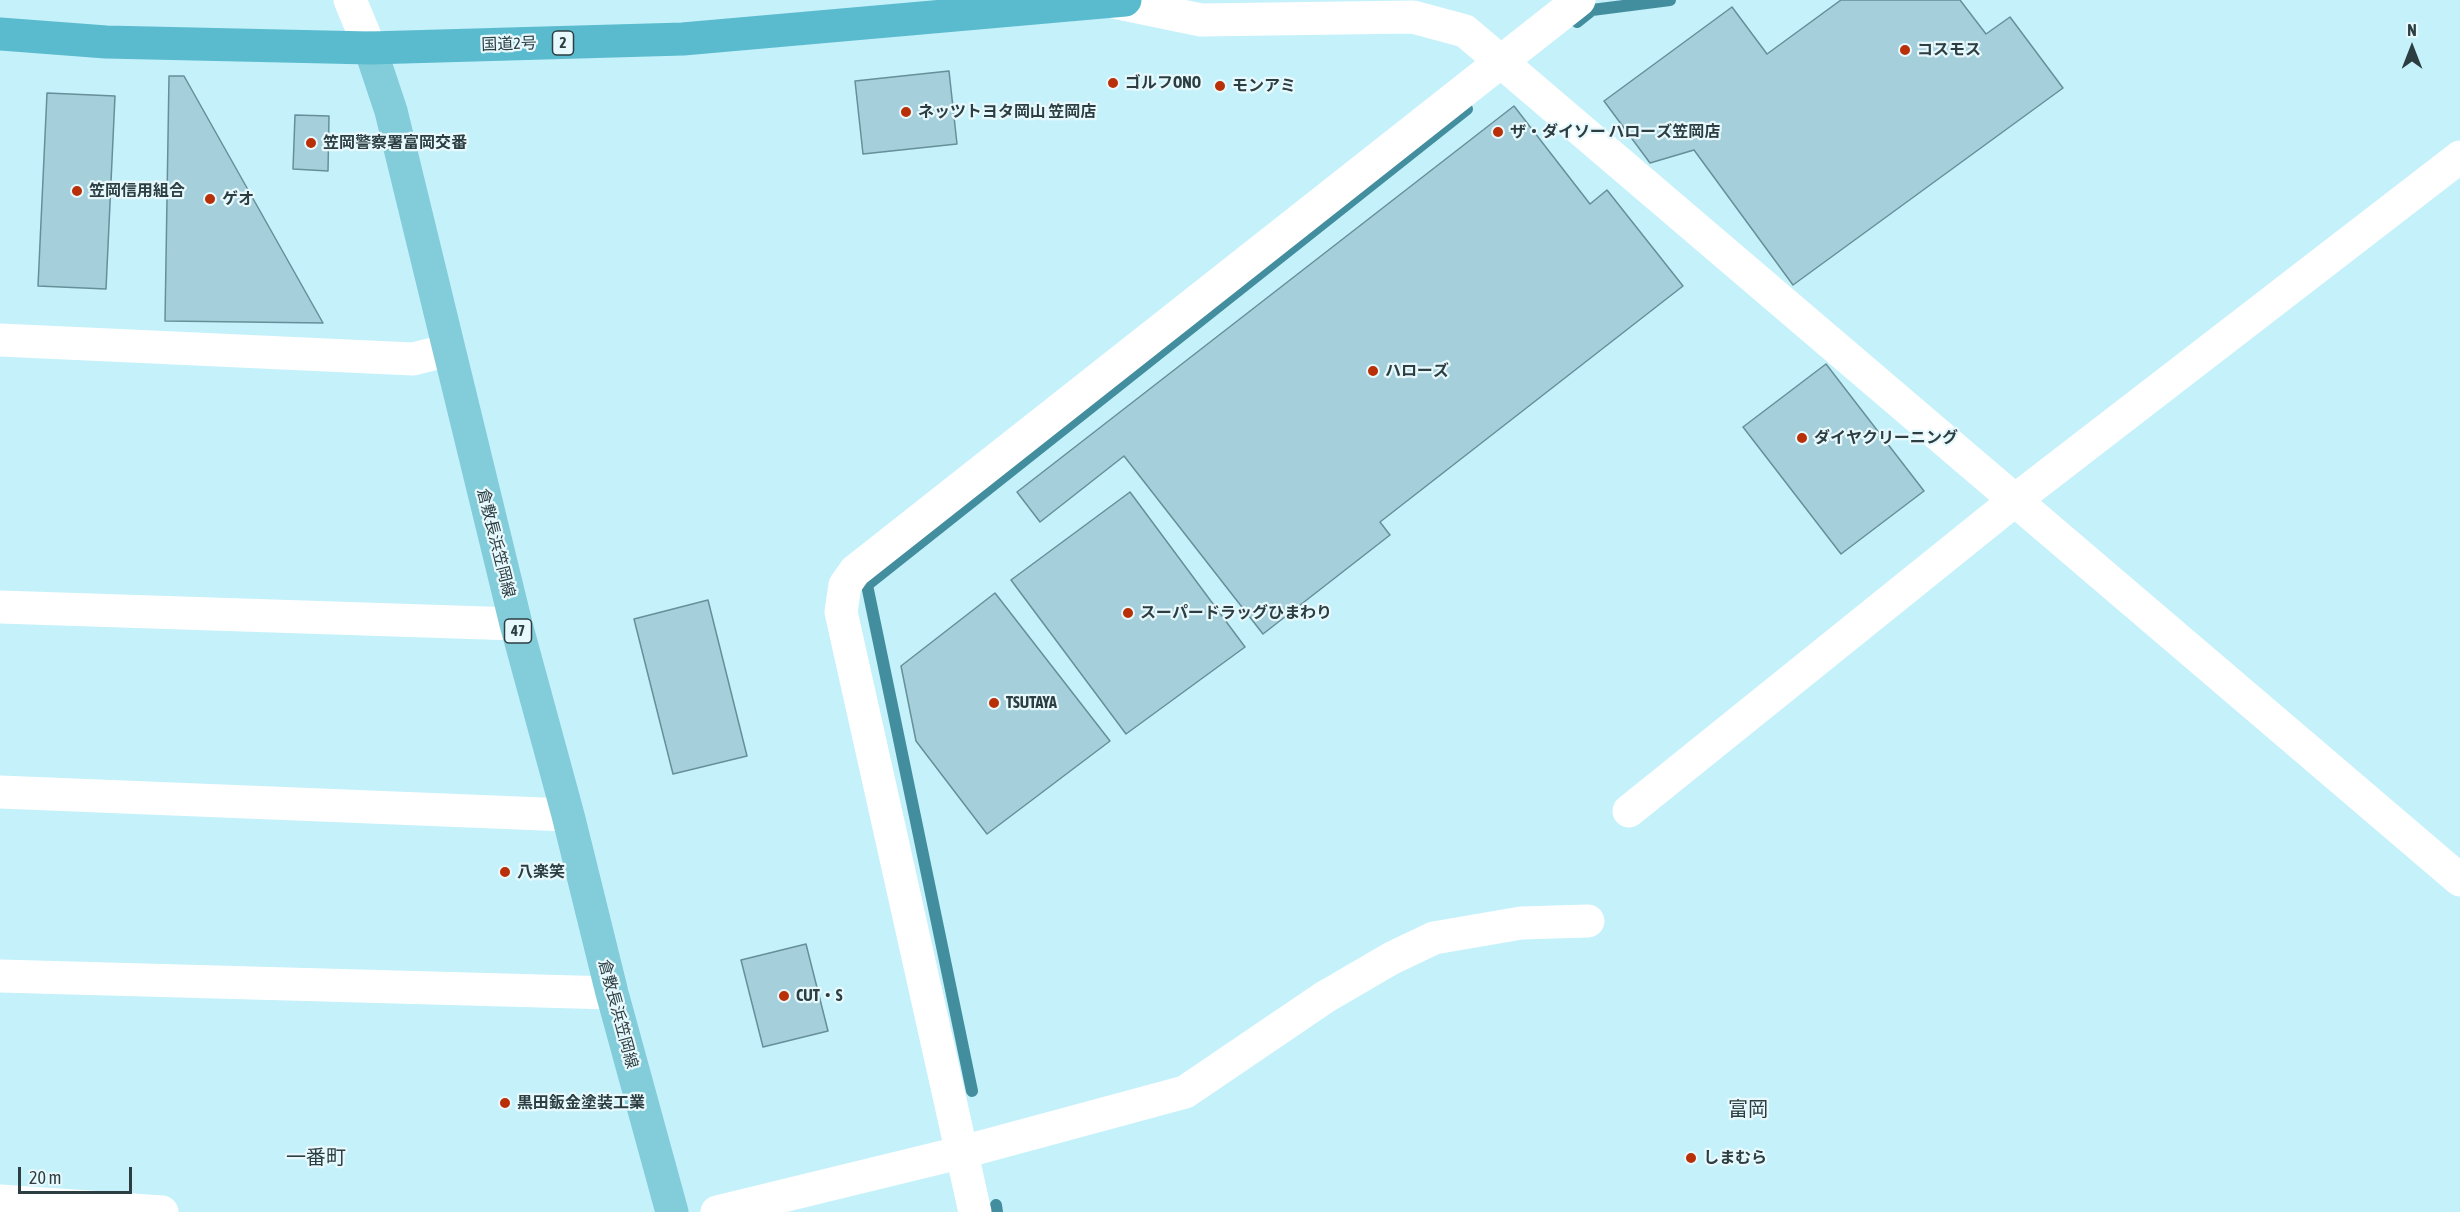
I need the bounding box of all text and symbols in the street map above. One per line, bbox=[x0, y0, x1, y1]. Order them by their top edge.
north arrow bbox=[2382, 18, 2442, 78]
text: N bbox=[2407, 21, 2417, 39]
road number: 2 bbox=[552, 31, 574, 55]
street label: 国道2号 bbox=[481, 33, 537, 55]
place label: コスモス bbox=[1917, 40, 1981, 60]
marker: コスモス bbox=[1898, 43, 1912, 57]
place label: ゴルフONO bbox=[1125, 73, 1201, 93]
marker: ゴルフONO bbox=[1106, 76, 1120, 90]
place label: モンアミ bbox=[1232, 76, 1296, 96]
marker: モンアミ bbox=[1213, 79, 1227, 93]
place label: ネッツトヨタ岡山 笠岡店 bbox=[918, 102, 1096, 122]
marker: ネッツトヨタ岡山 笠岡店 bbox=[899, 105, 913, 119]
place label: ザ・ダイソー ハローズ笠岡店 bbox=[1510, 122, 1720, 142]
marker: ザ・ダイソー ハローズ笠岡店 bbox=[1491, 125, 1505, 139]
place label: 笠岡警察署富岡交番 bbox=[323, 133, 467, 153]
marker: 笠岡警察署富岡交番 bbox=[304, 136, 318, 150]
place label: 笠岡信用組合 bbox=[89, 181, 185, 201]
marker: 笠岡信用組合 bbox=[70, 184, 84, 198]
place label: ゲオ bbox=[222, 189, 254, 209]
marker: ゲオ bbox=[203, 192, 217, 206]
place label: ハローズ bbox=[1385, 361, 1449, 381]
marker: ハローズ bbox=[1366, 364, 1380, 378]
place label: ダイヤクリーニング bbox=[1814, 428, 1958, 448]
marker: ダイヤクリーニング bbox=[1795, 431, 1809, 445]
street label: 倉敷長浜笠岡線 bbox=[473, 486, 519, 600]
place label: スーパードラッグひまわり bbox=[1140, 603, 1332, 623]
marker: スーパードラッグひまわり bbox=[1121, 606, 1135, 620]
road number: 47 bbox=[504, 619, 532, 643]
place label: TSUTAYA bbox=[1006, 693, 1057, 713]
marker: TSUTAYA bbox=[987, 696, 1001, 710]
place label: 八楽笑 bbox=[517, 862, 565, 882]
marker: 八楽笑 bbox=[498, 865, 512, 879]
street label: 倉敷長浜笠岡線 bbox=[594, 957, 642, 1071]
place label: CUT・S bbox=[796, 986, 842, 1006]
marker: CUT・S bbox=[777, 989, 791, 1003]
place label: 黒田鈑金塗装工業 bbox=[517, 1093, 645, 1113]
marker: 黒田鈑金塗装工業 bbox=[498, 1096, 512, 1110]
district label: 富岡 bbox=[1728, 1098, 1768, 1122]
district label: 一番町 bbox=[286, 1146, 346, 1170]
place label: しまむら bbox=[1703, 1148, 1767, 1168]
marker: しまむら bbox=[1684, 1151, 1698, 1165]
scale bar bbox=[21, 1155, 135, 1193]
text: 20 m bbox=[29, 1167, 61, 1188]

